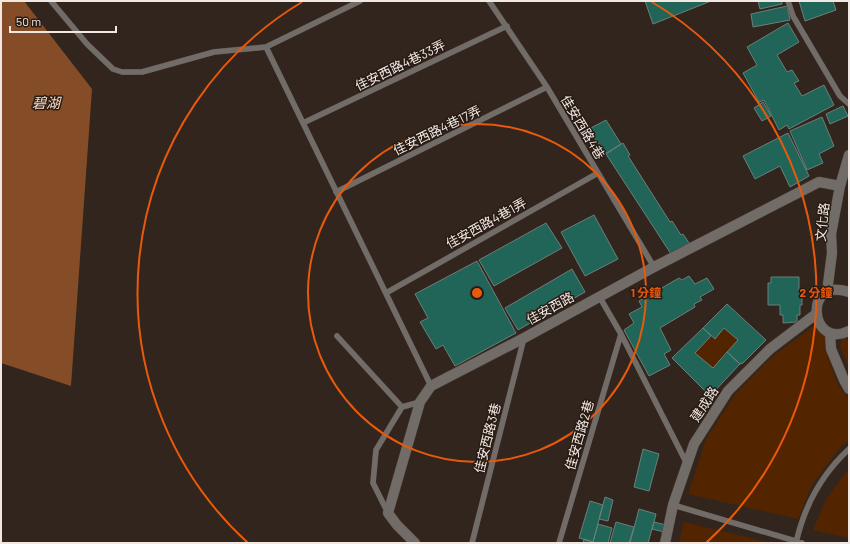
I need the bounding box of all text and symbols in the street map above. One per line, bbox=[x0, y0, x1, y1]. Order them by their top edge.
scale bar bbox=[10, 8, 116, 34]
text: 50 m bbox=[16, 14, 41, 28]
street label: 佳安西路4巷33弄 bbox=[352, 36, 448, 94]
street label: 佳安西路4巷 bbox=[558, 92, 608, 162]
water label: 碧湖 bbox=[32, 94, 62, 111]
street label: 佳安西路4巷17弄 bbox=[390, 102, 484, 158]
street label: 佳安西路4巷1弄 bbox=[443, 194, 529, 252]
street label: 文化路 bbox=[812, 202, 832, 242]
text: 1 分鐘 bbox=[631, 285, 661, 299]
text: 2 分鐘 bbox=[799, 285, 833, 299]
centre of rings bbox=[470, 286, 484, 300]
street label: 佳安西路 bbox=[523, 288, 577, 328]
street label: 建成路 bbox=[687, 383, 721, 425]
street label: 佳安西路2巷 bbox=[561, 398, 597, 472]
street label: 佳安西路3巷 bbox=[471, 401, 503, 475]

